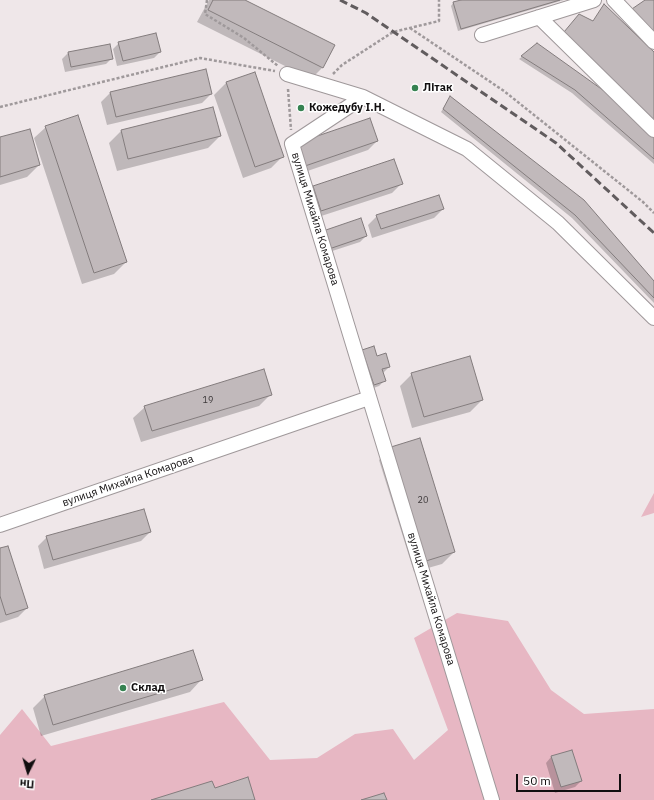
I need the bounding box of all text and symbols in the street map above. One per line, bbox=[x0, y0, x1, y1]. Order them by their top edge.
place label: Літак bbox=[423, 81, 452, 95]
marker: Літак bbox=[410, 83, 420, 93]
place label: Кожедубу І.Н. bbox=[309, 101, 385, 115]
marker: Кожедубу І.Н. bbox=[296, 103, 306, 113]
street label: вулиця Михайла Комарова bbox=[288, 151, 342, 287]
house number: 19 bbox=[203, 395, 213, 405]
street label: вулиця Михайла Комарова bbox=[60, 452, 196, 510]
house number: 20 bbox=[418, 495, 428, 505]
street label: вулиця Михайла Комарова bbox=[404, 531, 458, 667]
place label: Склад bbox=[131, 681, 165, 695]
marker: Склад bbox=[118, 683, 128, 693]
north arrow bbox=[8, 752, 48, 792]
scale bar bbox=[518, 766, 623, 792]
text: 50 m bbox=[523, 773, 551, 788]
text: Пн bbox=[19, 776, 35, 792]

